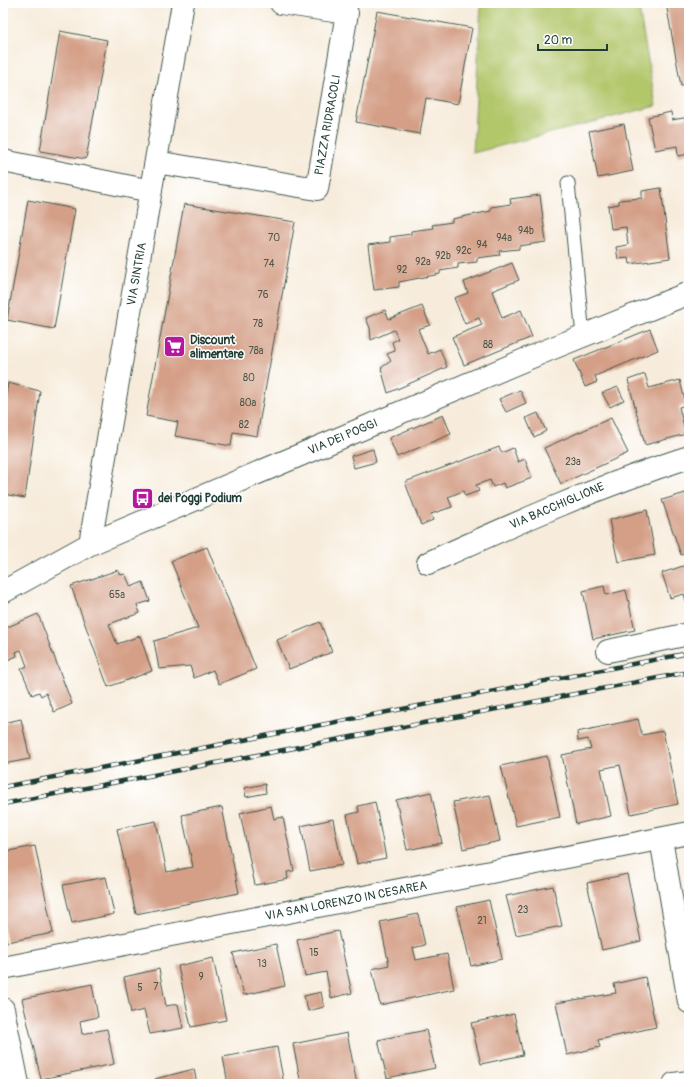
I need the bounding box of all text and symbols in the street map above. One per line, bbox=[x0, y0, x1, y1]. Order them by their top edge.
scale bar bbox=[538, 26, 607, 52]
text: 20 m bbox=[544, 33, 573, 48]
street label: PIAZZA RIDRACOLI bbox=[312, 74, 344, 176]
house number: 94b bbox=[518, 225, 534, 237]
house number: 70 bbox=[268, 232, 280, 244]
house number: 94a bbox=[496, 232, 512, 244]
house number: 94 bbox=[477, 239, 488, 251]
street label: VIA SINTRIA bbox=[124, 241, 150, 307]
house number: 92c bbox=[456, 245, 472, 257]
house number: 92b bbox=[435, 250, 451, 262]
house number: 92a bbox=[415, 256, 431, 268]
house number: 74 bbox=[263, 258, 275, 270]
house number: 92 bbox=[397, 264, 408, 276]
house number: 76 bbox=[257, 289, 269, 301]
house number: 78 bbox=[253, 318, 263, 330]
place label: Discount alimentare bbox=[190, 333, 245, 362]
supermarket icon: Discount alimentare bbox=[162, 334, 188, 360]
house number: 88 bbox=[483, 339, 493, 351]
house number: 78a bbox=[249, 345, 264, 357]
house number: 80 bbox=[243, 372, 255, 384]
house number: 80a bbox=[240, 397, 257, 409]
street label: VIA DEI POGGI bbox=[306, 416, 380, 458]
house number: 82 bbox=[239, 419, 250, 431]
house number: 23a bbox=[565, 456, 581, 468]
street label: VIA BACCHIGLIONE bbox=[507, 479, 607, 533]
bus stop icon: dei Poggi Podium bbox=[130, 485, 156, 511]
place label: dei Poggi Podium bbox=[158, 491, 242, 506]
house number: 65a bbox=[109, 589, 125, 601]
street label: VIA SAN LORENZO IN CESAREA bbox=[264, 878, 428, 924]
house number: 23 bbox=[518, 904, 529, 916]
house number: 21 bbox=[477, 915, 487, 927]
house number: 15 bbox=[309, 947, 319, 959]
house number: 13 bbox=[257, 958, 267, 970]
house number: 9 bbox=[198, 971, 204, 983]
house number: 7 bbox=[153, 981, 159, 993]
house number: 5 bbox=[137, 982, 143, 994]

